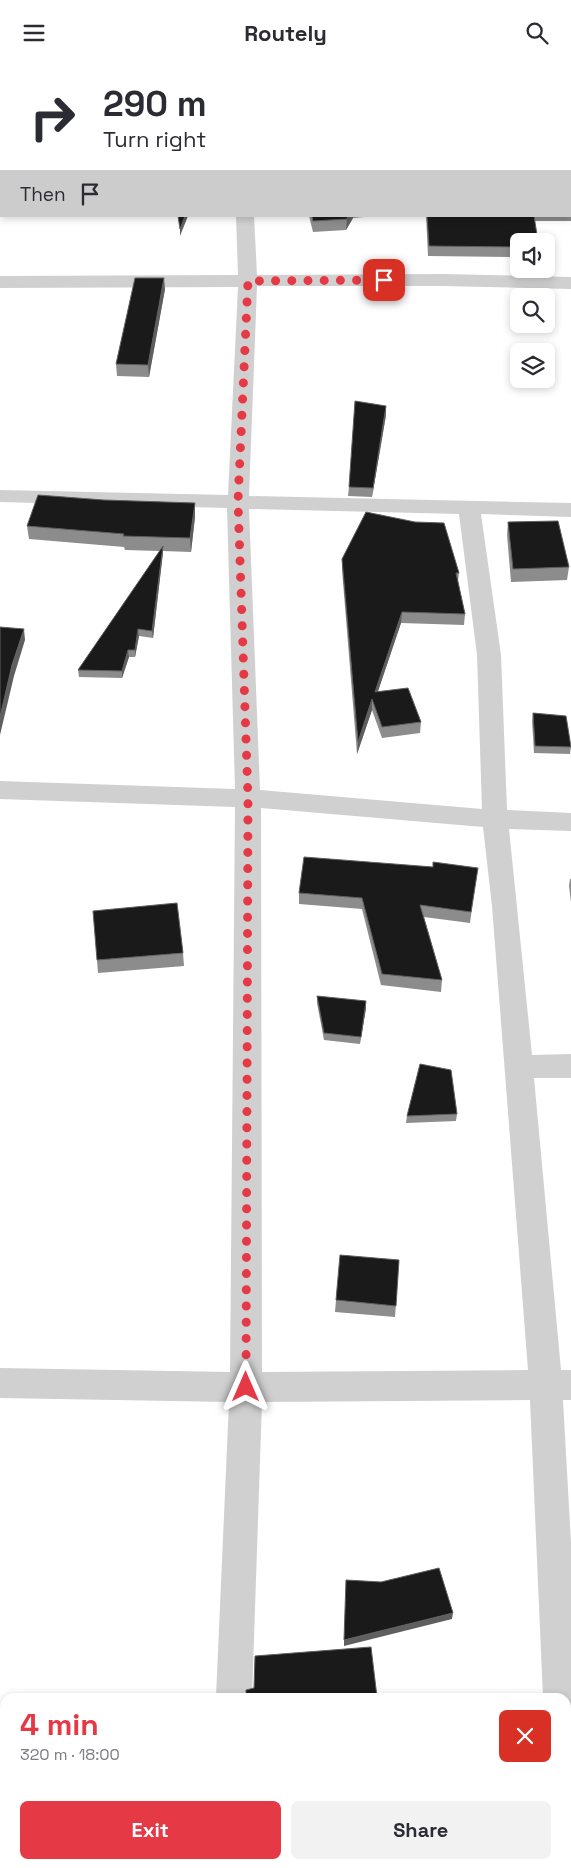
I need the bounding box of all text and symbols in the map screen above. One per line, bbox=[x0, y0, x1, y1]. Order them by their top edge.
icon: menu bbox=[20, 19, 48, 47]
text: Routely bbox=[244, 19, 327, 47]
icon: search bbox=[523, 19, 551, 47]
text: 290 m bbox=[103, 82, 207, 126]
icon: right bbox=[20, 85, 85, 150]
text: Turn right bbox=[103, 125, 206, 153]
icon: arrive bbox=[76, 180, 104, 208]
text: Then bbox=[20, 182, 66, 207]
map controls bbox=[510, 233, 555, 388]
button: sound bbox=[510, 233, 555, 278]
pin bbox=[363, 259, 405, 301]
icon: arrive bbox=[370, 266, 398, 294]
button: search bbox=[510, 288, 555, 333]
button: layers bbox=[510, 343, 555, 388]
position arrow bbox=[219, 1360, 271, 1412]
text: 4 min bbox=[20, 1705, 99, 1744]
button: close bbox=[499, 1710, 551, 1762]
text: 320 m · 18:00 bbox=[20, 1744, 120, 1765]
button: Exit bbox=[20, 1801, 281, 1859]
button: Share bbox=[291, 1801, 551, 1859]

